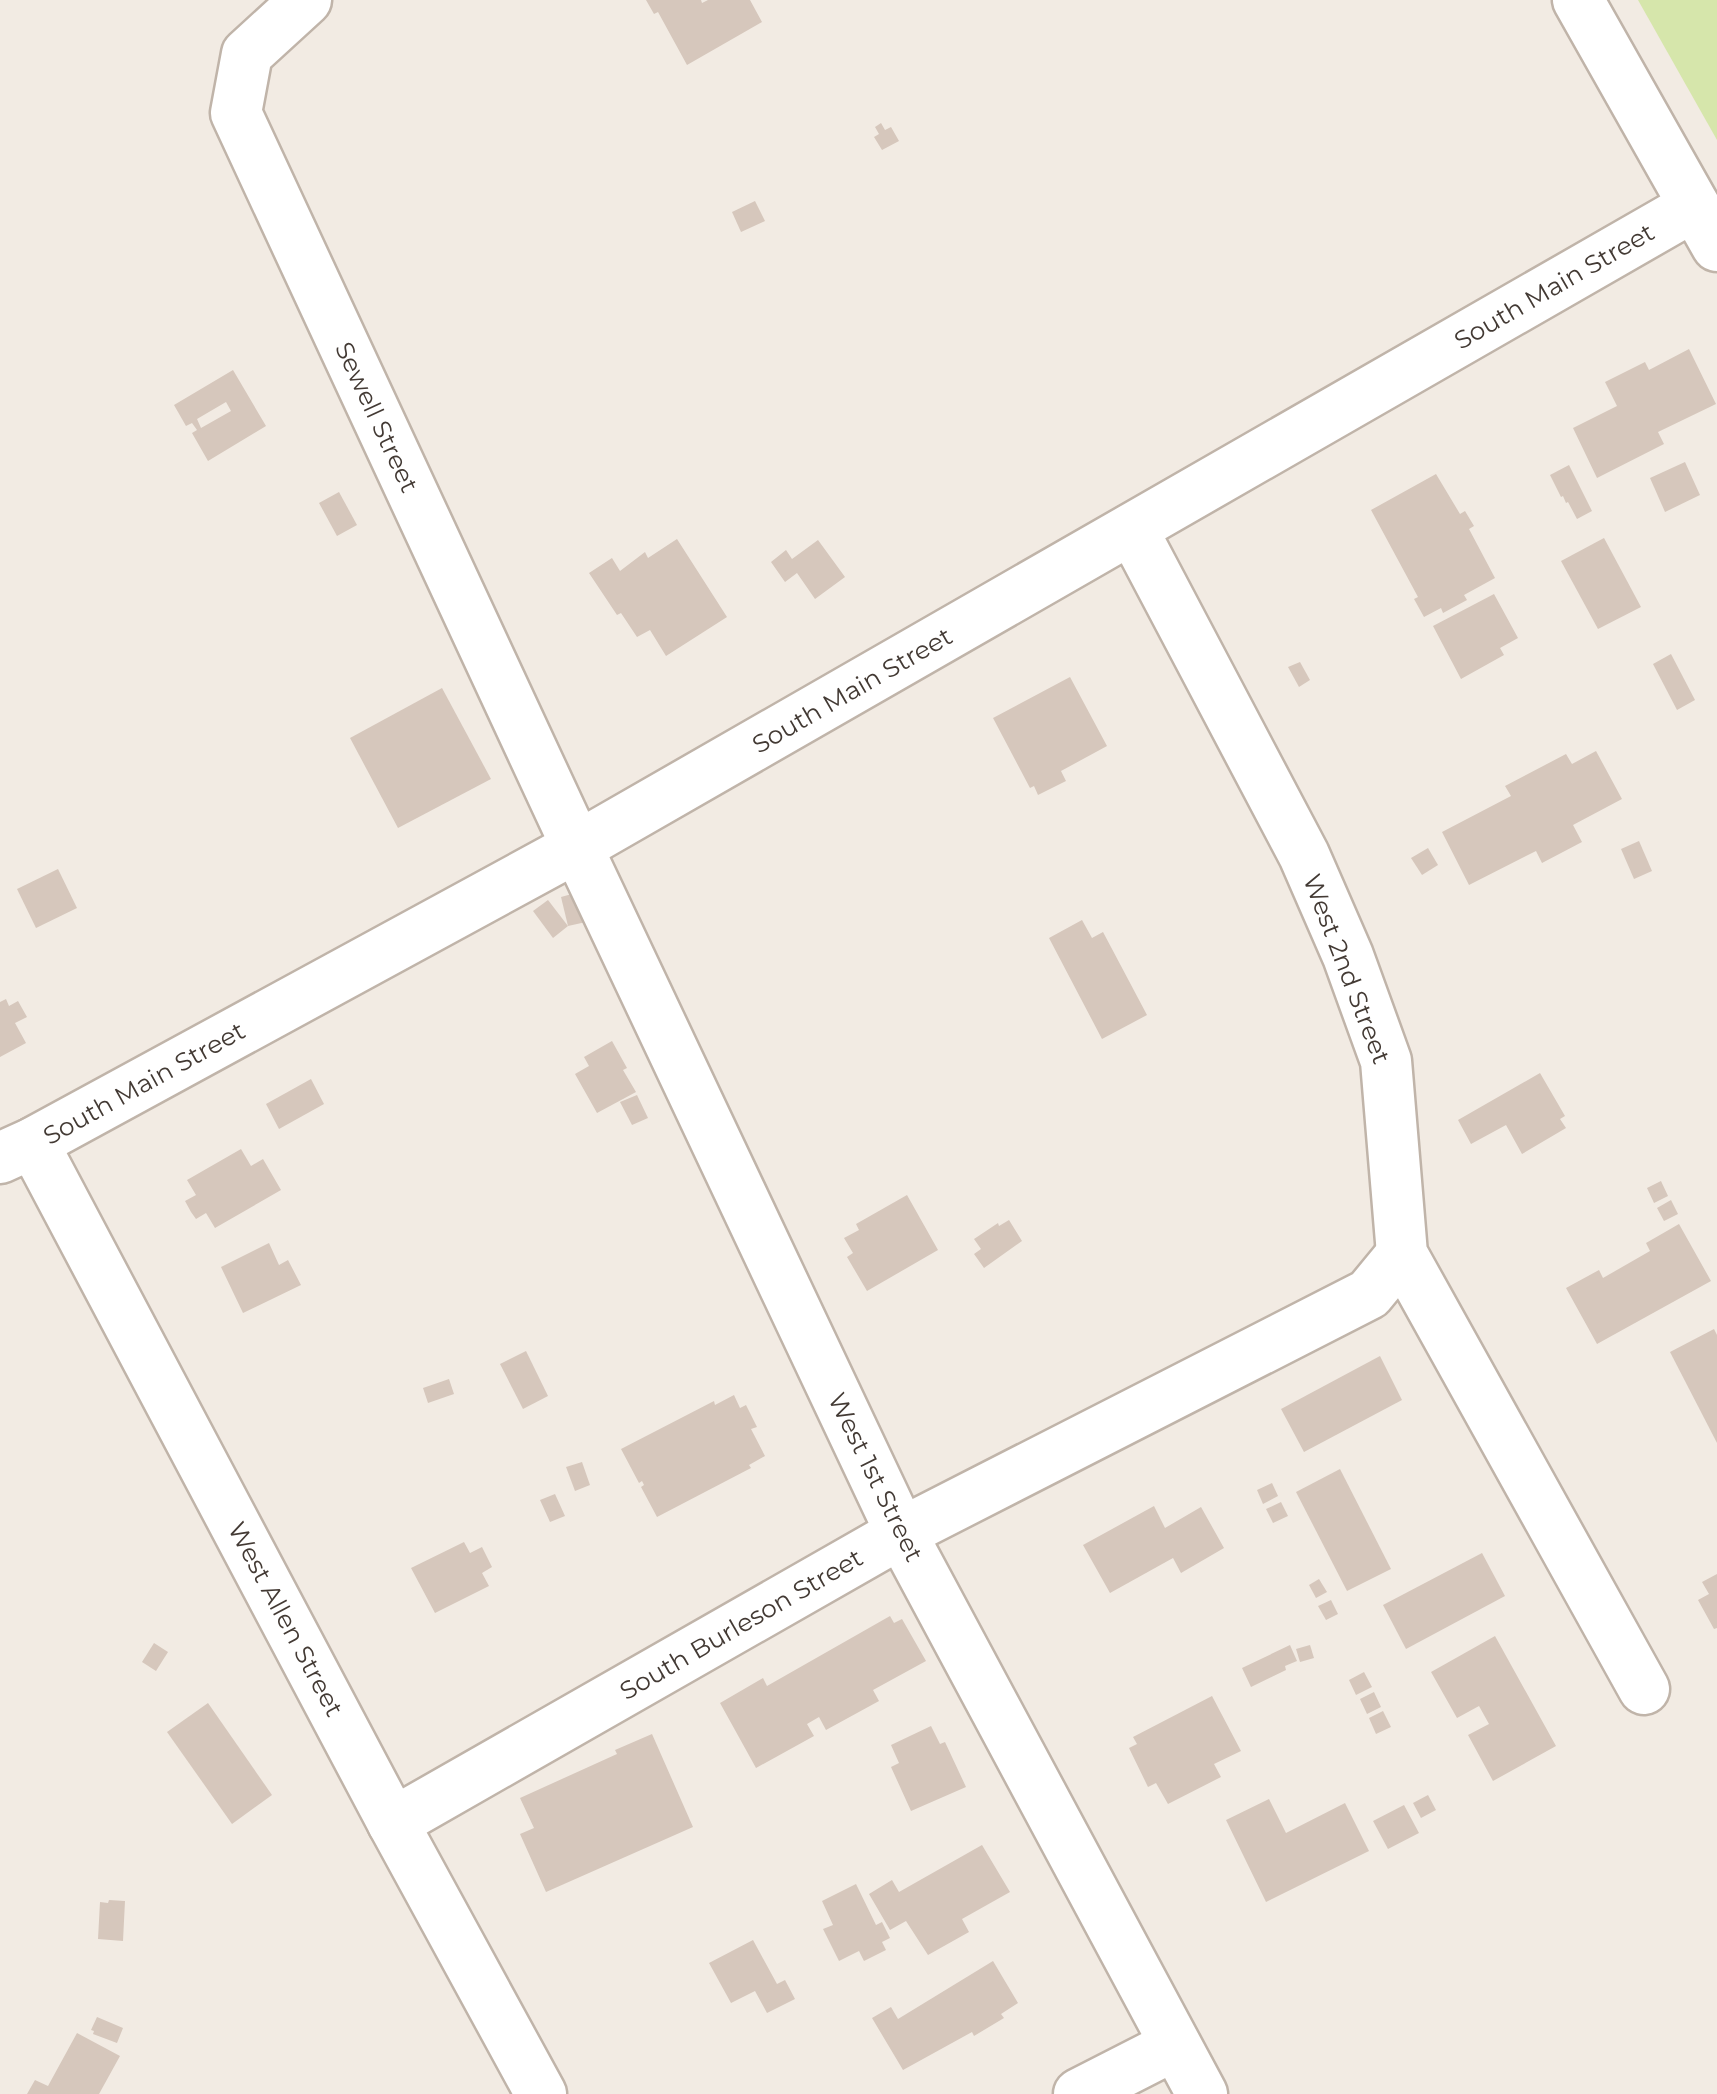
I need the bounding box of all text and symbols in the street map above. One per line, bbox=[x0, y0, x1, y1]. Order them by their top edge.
street label: South Main Street bbox=[1449, 217, 1659, 355]
street label: Sewell Street bbox=[329, 337, 425, 497]
street label: South Main Street bbox=[747, 621, 957, 759]
street label: West 2nd Street bbox=[1297, 870, 1397, 1068]
street label: South Main Street bbox=[38, 1015, 250, 1151]
street label: West 1st Street bbox=[822, 1388, 930, 1566]
street label: West Allen Street bbox=[222, 1517, 350, 1721]
street label: South Burleson Street bbox=[614, 1542, 868, 1706]

